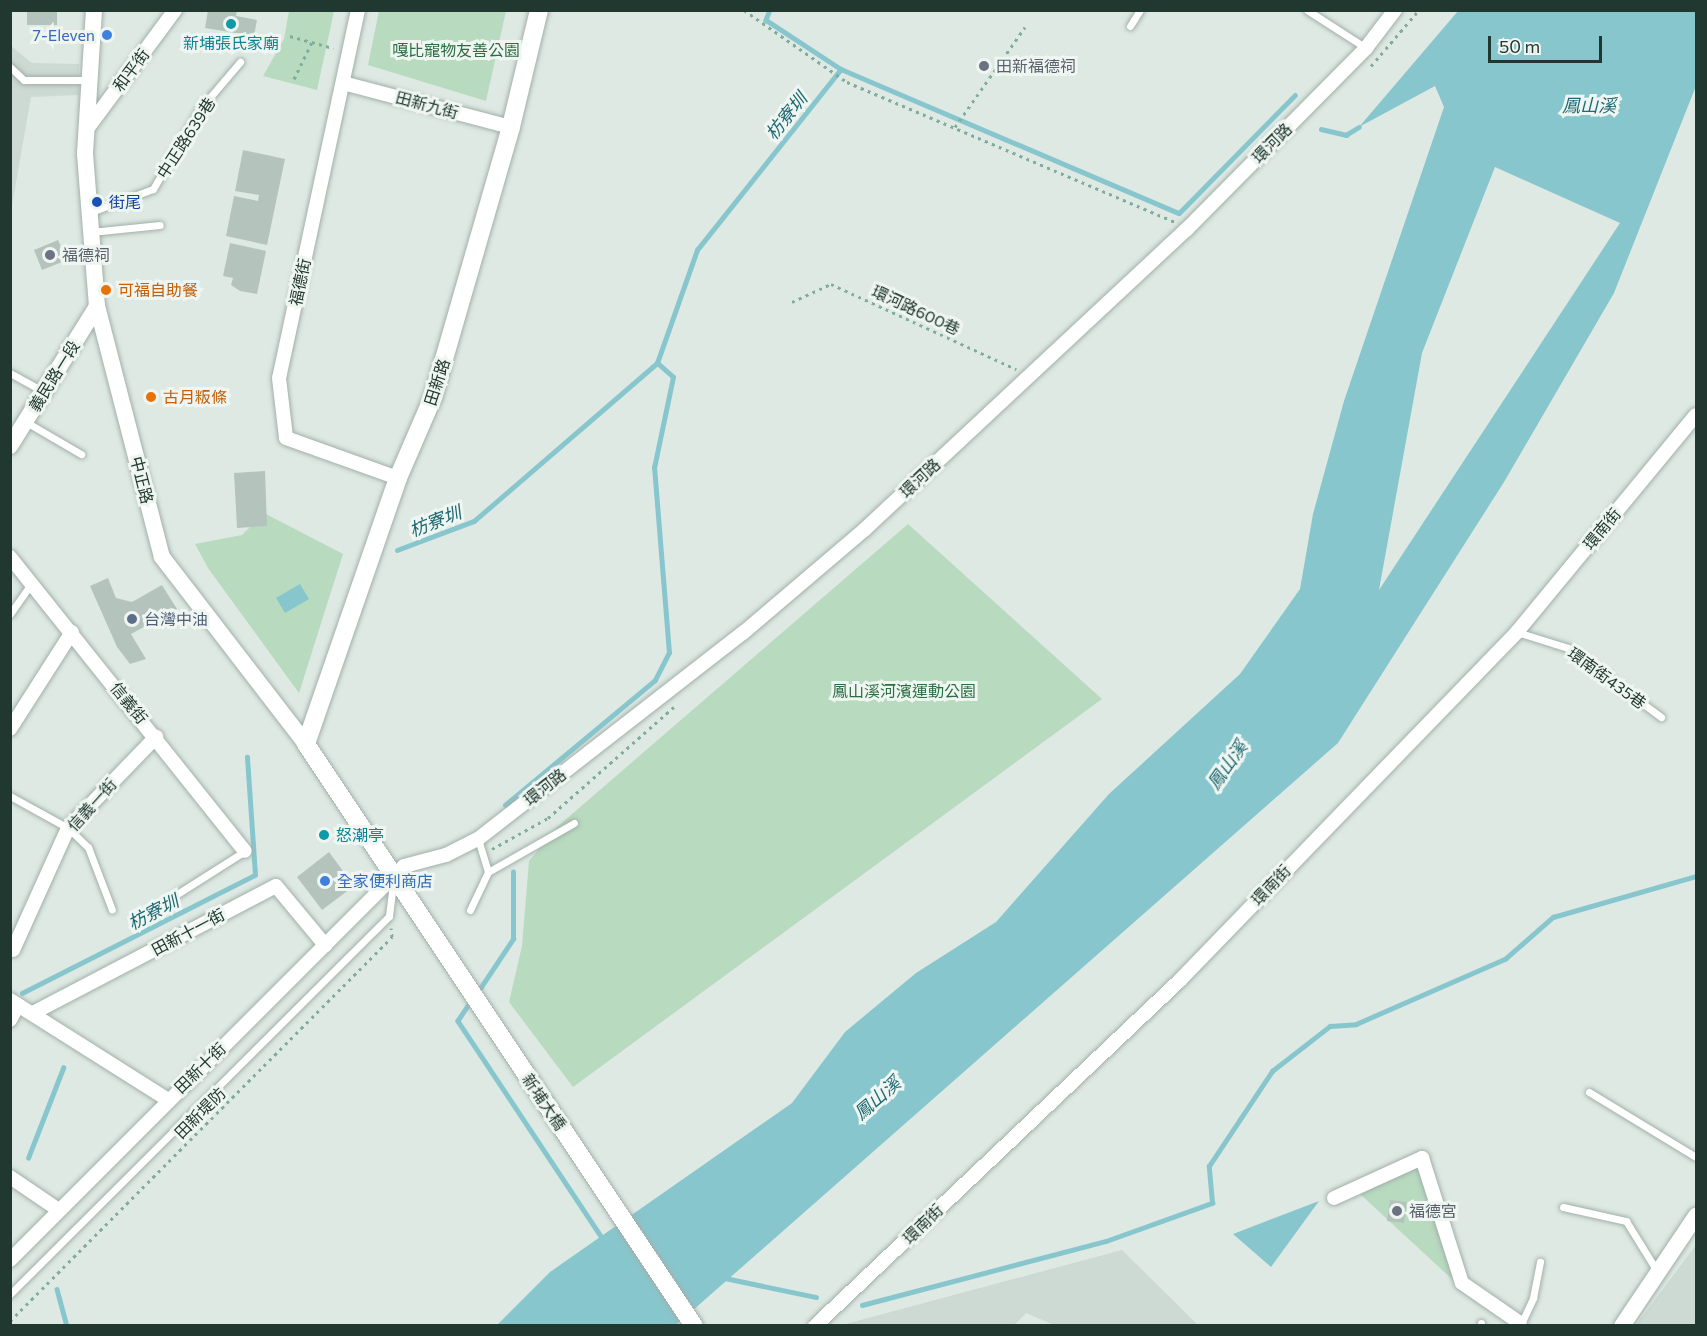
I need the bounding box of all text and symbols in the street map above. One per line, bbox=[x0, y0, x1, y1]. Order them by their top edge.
marker: 新埔張氏家廟 bbox=[224, 17, 238, 31]
scale bar bbox=[1491, 24, 1605, 62]
place label: 7-Eleven bbox=[32, 25, 95, 45]
marker: 7-Eleven bbox=[100, 28, 114, 42]
place label: 新埔張氏家廟 bbox=[183, 33, 279, 53]
text: 50 m bbox=[1499, 35, 1540, 57]
park label: 嘎比寵物友善公園 bbox=[392, 40, 520, 60]
street label: 和平街 bbox=[109, 45, 153, 95]
place label: 田新福德祠 bbox=[996, 56, 1076, 76]
marker: 田新福德祠 bbox=[977, 59, 991, 73]
street label: 田新九街 bbox=[394, 87, 460, 123]
water label: 枋寮圳 bbox=[761, 88, 811, 144]
street label: 中正路639巷 bbox=[153, 94, 219, 182]
water label: 鳳山溪 bbox=[1562, 94, 1616, 116]
street label: 環河路 bbox=[1248, 119, 1296, 167]
place label: 街尾 bbox=[109, 192, 141, 212]
marker: 街尾 bbox=[90, 195, 104, 209]
place label: 福德祠 bbox=[62, 245, 110, 265]
marker: 福德祠 bbox=[43, 248, 57, 262]
street label: 福德街 bbox=[286, 257, 314, 307]
place label: 可福自助餐 bbox=[118, 280, 198, 300]
street label: 環河路600巷 bbox=[869, 281, 963, 339]
marker: 可福自助餐 bbox=[99, 283, 113, 297]
street label: 義民路一段 bbox=[25, 337, 83, 415]
street label: 田新路 bbox=[420, 356, 454, 408]
place label: 古月粄條 bbox=[163, 387, 227, 407]
marker: 古月粄條 bbox=[144, 390, 158, 404]
street label: 中正路 bbox=[127, 454, 157, 506]
street label: 環河路 bbox=[896, 455, 944, 501]
water label: 枋寮圳 bbox=[406, 501, 464, 541]
street label: 環南街 bbox=[1579, 504, 1625, 554]
place label: 台灣中油 bbox=[144, 609, 208, 629]
marker: 台灣中油 bbox=[125, 612, 139, 626]
street label: 環南街435巷 bbox=[1564, 643, 1650, 713]
street label: 信義街 bbox=[106, 678, 152, 728]
park label: 鳳山溪河濱運動公園 bbox=[832, 681, 976, 701]
water label: 鳳山溪 bbox=[1203, 737, 1251, 793]
street label: 環河路 bbox=[520, 765, 570, 809]
street label: 信義一街 bbox=[63, 775, 121, 835]
place label: 怒潮亭 bbox=[336, 825, 384, 845]
marker: 怒潮亭 bbox=[317, 828, 331, 842]
street label: 環南街 bbox=[1247, 861, 1295, 909]
place label: 全家便利商店 bbox=[337, 871, 433, 891]
marker: 全家便利商店 bbox=[318, 874, 332, 888]
water label: 枋寮圳 bbox=[124, 890, 182, 934]
street label: 田新十一街 bbox=[148, 905, 228, 959]
street label: 田新十街 bbox=[170, 1039, 230, 1097]
street label: 新埔大橋 bbox=[518, 1070, 570, 1134]
water label: 鳳山溪 bbox=[850, 1072, 904, 1124]
street label: 田新堤防 bbox=[171, 1084, 229, 1142]
street label: 環南街 bbox=[899, 1200, 947, 1248]
place label: 福德宮 bbox=[1409, 1201, 1457, 1221]
marker: 福德宮 bbox=[1390, 1204, 1404, 1218]

